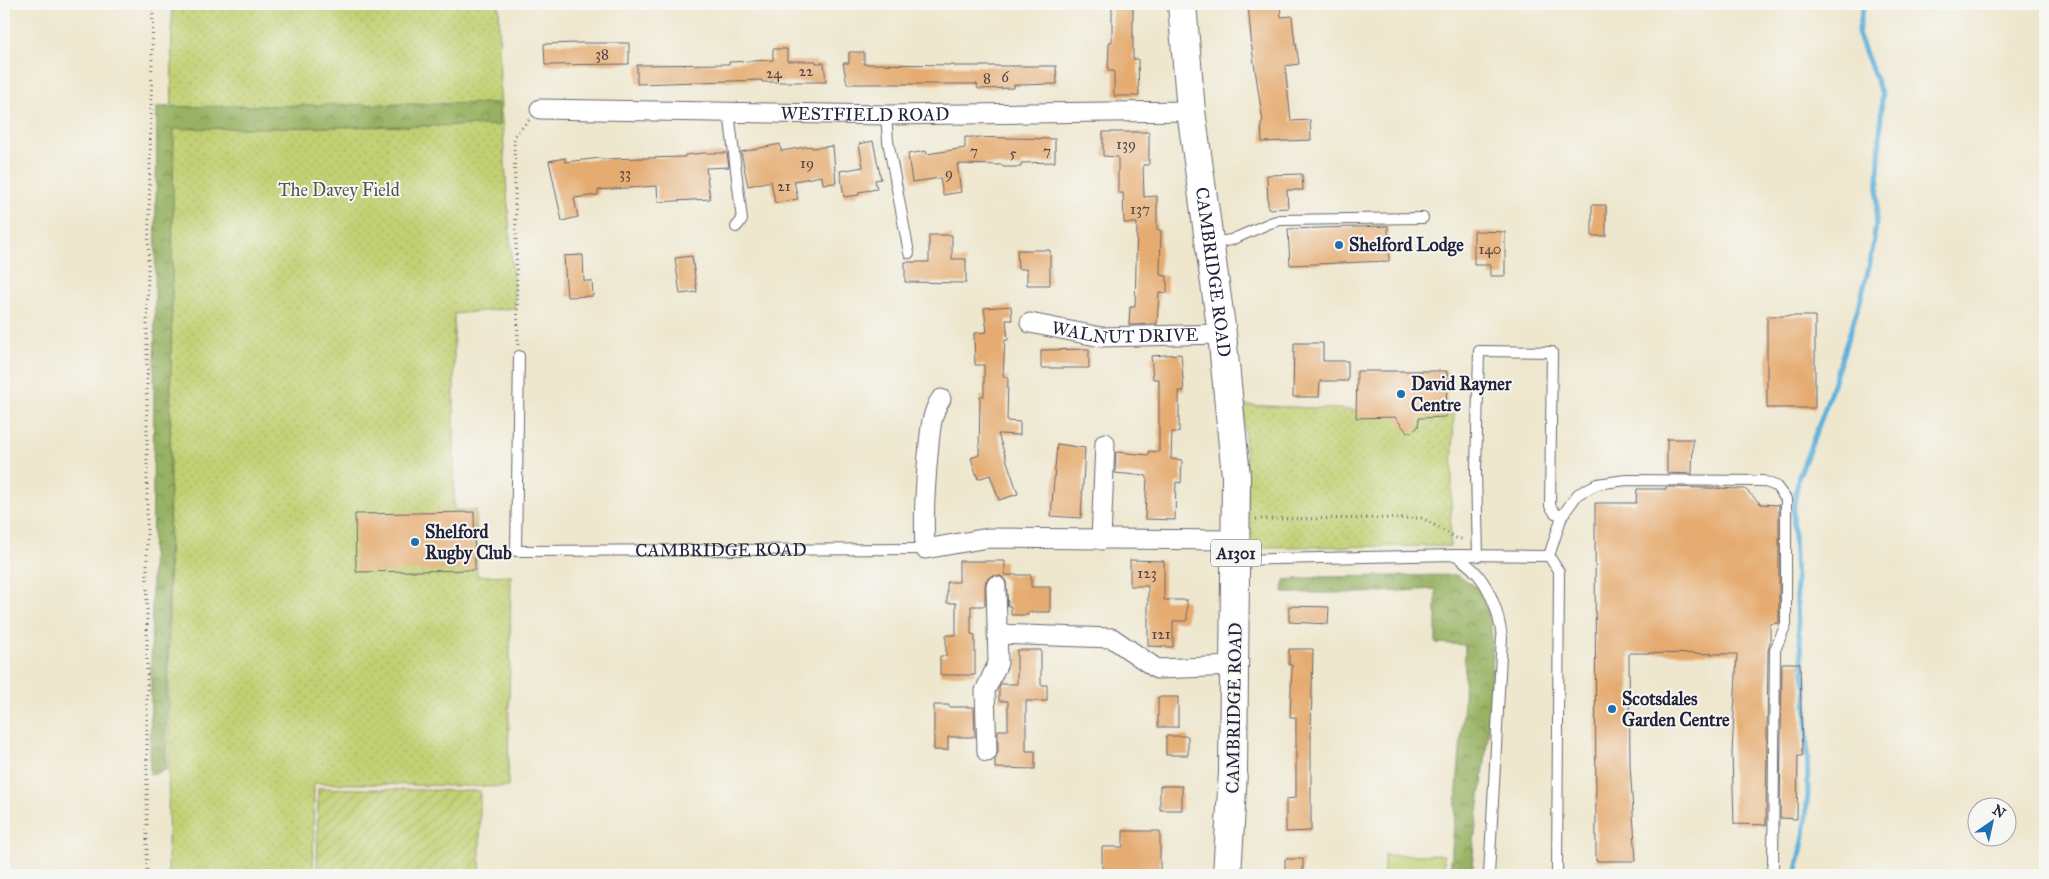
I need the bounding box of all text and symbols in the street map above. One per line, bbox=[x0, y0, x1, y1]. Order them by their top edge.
house number: 38 bbox=[595, 45, 609, 63]
house number: 22 bbox=[799, 62, 814, 80]
house number: 24 bbox=[766, 64, 783, 82]
house number: 6 bbox=[1001, 68, 1010, 86]
house number: 8 bbox=[983, 69, 991, 87]
street label: WESTFIELD ROAD bbox=[780, 102, 949, 126]
house number: 139 bbox=[1116, 135, 1136, 153]
house number: 7 bbox=[970, 142, 978, 160]
house number: 7 bbox=[1043, 142, 1051, 160]
house number: 5 bbox=[1010, 144, 1017, 162]
house number: 19 bbox=[800, 154, 814, 172]
house number: 33 bbox=[619, 164, 631, 182]
house number: 9 bbox=[945, 164, 953, 182]
house number: 21 bbox=[777, 177, 791, 195]
park label: The Davey Field bbox=[278, 179, 400, 201]
street label: CAMBRIDGE ROAD bbox=[1191, 186, 1235, 358]
house number: 137 bbox=[1130, 200, 1150, 218]
place label: Shelford Lodge bbox=[1349, 234, 1464, 257]
marker: Shelford Lodge bbox=[1333, 239, 1345, 251]
house number: 140 bbox=[1478, 240, 1502, 258]
street label: WALNUT DRIVE bbox=[1050, 317, 1199, 349]
place label: David Rayner Centre bbox=[1411, 373, 1513, 416]
marker: David Rayner Centre bbox=[1395, 388, 1407, 400]
place label: Shelford Rugby Club bbox=[425, 521, 512, 565]
marker: Shelford Rugby Club bbox=[409, 536, 421, 548]
street label: CAMBRIDGE ROAD bbox=[635, 539, 807, 561]
road number: A1301 bbox=[1211, 540, 1261, 566]
house number: 123 bbox=[1137, 564, 1157, 582]
street label: CAMBRIDGE ROAD bbox=[1222, 622, 1246, 794]
house number: 121 bbox=[1151, 625, 1171, 643]
place label: Scotsdales Garden Centre bbox=[1622, 688, 1730, 731]
marker: Scotsdales Garden Centre bbox=[1606, 703, 1618, 715]
north arrow bbox=[1966, 796, 2016, 846]
text: N bbox=[1989, 801, 2009, 822]

